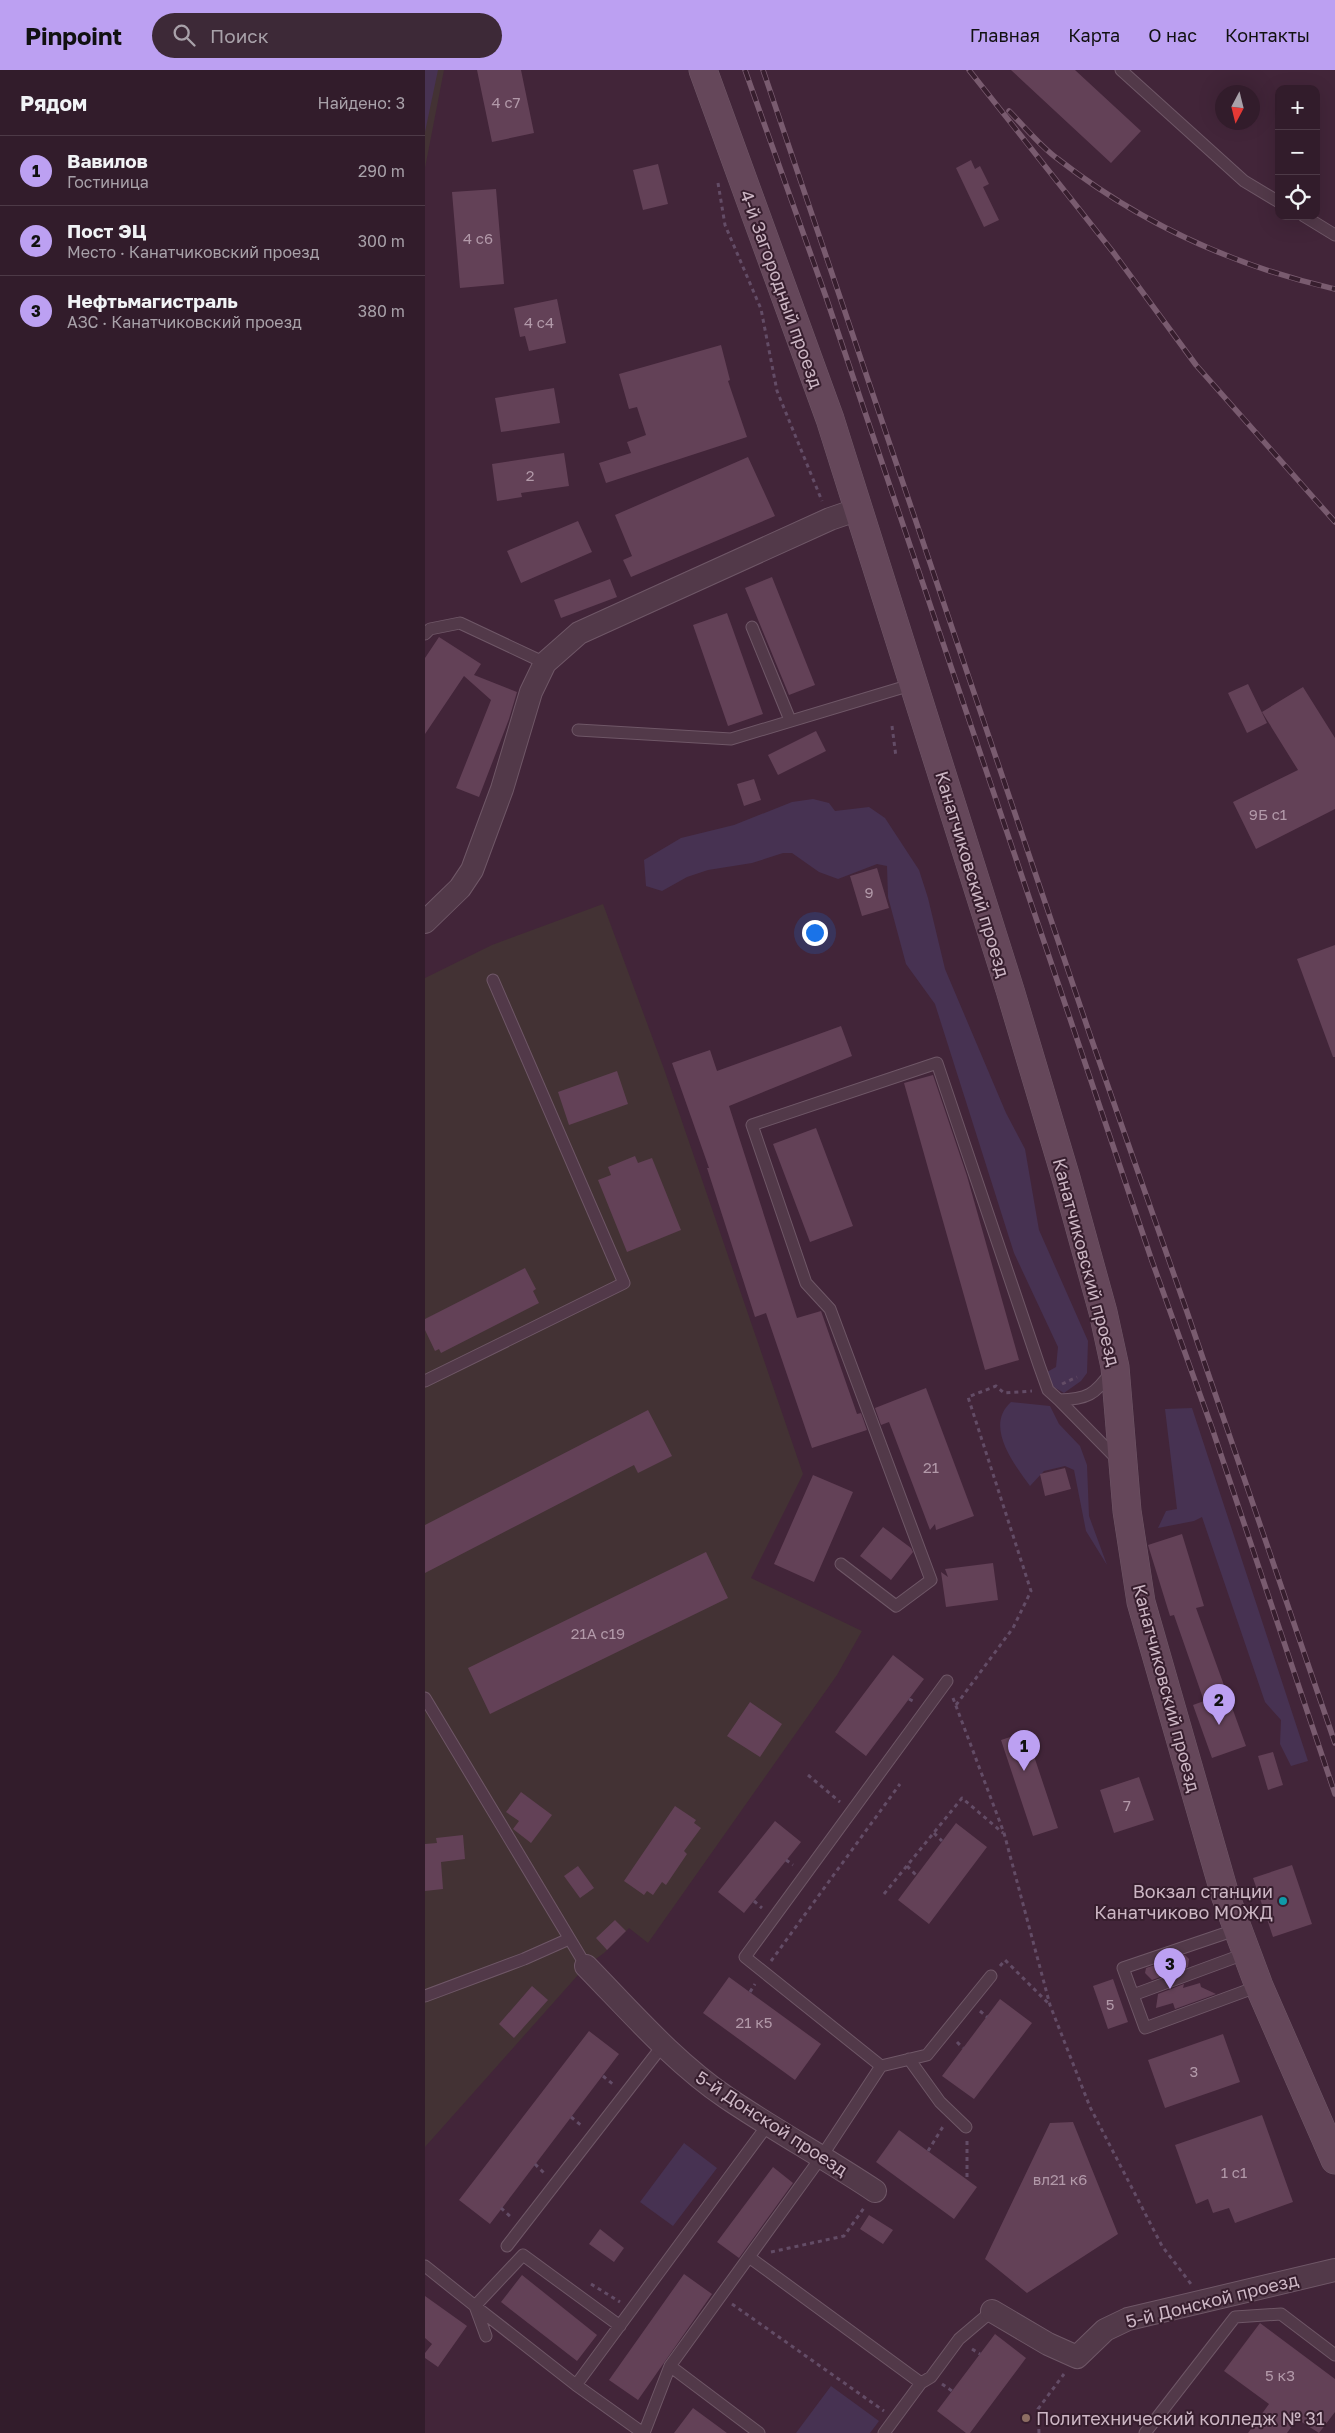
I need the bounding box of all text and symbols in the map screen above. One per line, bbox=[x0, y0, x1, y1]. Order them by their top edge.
search box bbox=[152, 13, 502, 58]
text: Pinpoint bbox=[25, 21, 122, 50]
icon: search bbox=[170, 21, 198, 49]
text: Поиск bbox=[210, 24, 269, 47]
text: Главная bbox=[970, 24, 1040, 46]
text: Карта bbox=[1068, 24, 1120, 46]
text: О нас bbox=[1148, 24, 1197, 46]
text: Контакты bbox=[1225, 24, 1310, 46]
north arrow bbox=[1215, 85, 1260, 130]
map controls bbox=[1275, 85, 1320, 220]
button: + bbox=[1275, 85, 1320, 130]
text: Рядом bbox=[20, 90, 87, 116]
text: Найдено: 3 bbox=[318, 93, 405, 113]
house number: 4 с7 bbox=[491, 93, 521, 111]
button: − bbox=[1275, 130, 1320, 175]
text: Вавилов bbox=[67, 149, 148, 172]
text: 1 bbox=[32, 161, 40, 181]
text: 290 m bbox=[358, 161, 405, 181]
text: Гостиница bbox=[67, 172, 149, 192]
button: locate bbox=[1275, 175, 1320, 220]
street label: 4-й Загородный проезд bbox=[736, 187, 828, 391]
text: Пост ЭЦ bbox=[67, 219, 146, 242]
house number: 4 с6 bbox=[463, 229, 493, 247]
text: 2 bbox=[31, 231, 41, 251]
text: 300 m bbox=[358, 231, 405, 251]
text: Место · Канатчиковский проезд bbox=[67, 242, 319, 262]
text: Нефтьмагистраль bbox=[67, 289, 238, 312]
text: 3 bbox=[31, 301, 41, 321]
text: 380 m bbox=[358, 301, 405, 321]
text: АЗС · Канатчиковский проезд bbox=[67, 312, 302, 332]
house number: 4 с4 bbox=[524, 313, 554, 331]
house number: 2 bbox=[526, 466, 534, 484]
street label: Канатчиковский проезд bbox=[931, 768, 1015, 980]
house number: 9Б с1 bbox=[1249, 805, 1287, 823]
house number: 9 bbox=[864, 883, 874, 901]
your location bbox=[802, 920, 828, 946]
street label: Канатчиковский проезд bbox=[1049, 1156, 1125, 1368]
house number: 21 bbox=[923, 1458, 939, 1476]
street label: Канатчиковский проезд bbox=[1129, 1582, 1205, 1794]
house number: 21А с19 bbox=[571, 1624, 625, 1642]
pin: 2 bbox=[1203, 1684, 1235, 1725]
pin: 1 bbox=[1008, 1730, 1040, 1771]
house number: 7 bbox=[1123, 1796, 1131, 1814]
place label: Вокзал станции Канатчиково МОЖД bbox=[1094, 1880, 1273, 1923]
marker: Вокзал станции Канатчиково МОЖД bbox=[1277, 1895, 1289, 1907]
pin: 3 bbox=[1154, 1948, 1186, 1989]
house number: 5 bbox=[1106, 1995, 1114, 2013]
house number: 21 к5 bbox=[735, 2013, 773, 2031]
house number: 3 bbox=[1190, 2062, 1198, 2080]
street label: 5-й Донской проезд bbox=[692, 2066, 852, 2180]
house number: 1 с1 bbox=[1221, 2163, 1247, 2181]
house number: вл21 к6 bbox=[1033, 2170, 1087, 2188]
street label: 5-й Донской проезд bbox=[1123, 2268, 1301, 2332]
house number: 5 к3 bbox=[1265, 2366, 1295, 2384]
place label: Политехнический колледж № 31 bbox=[1036, 2407, 1325, 2429]
marker: Политехнический колледж № 31 bbox=[1020, 2412, 1032, 2424]

